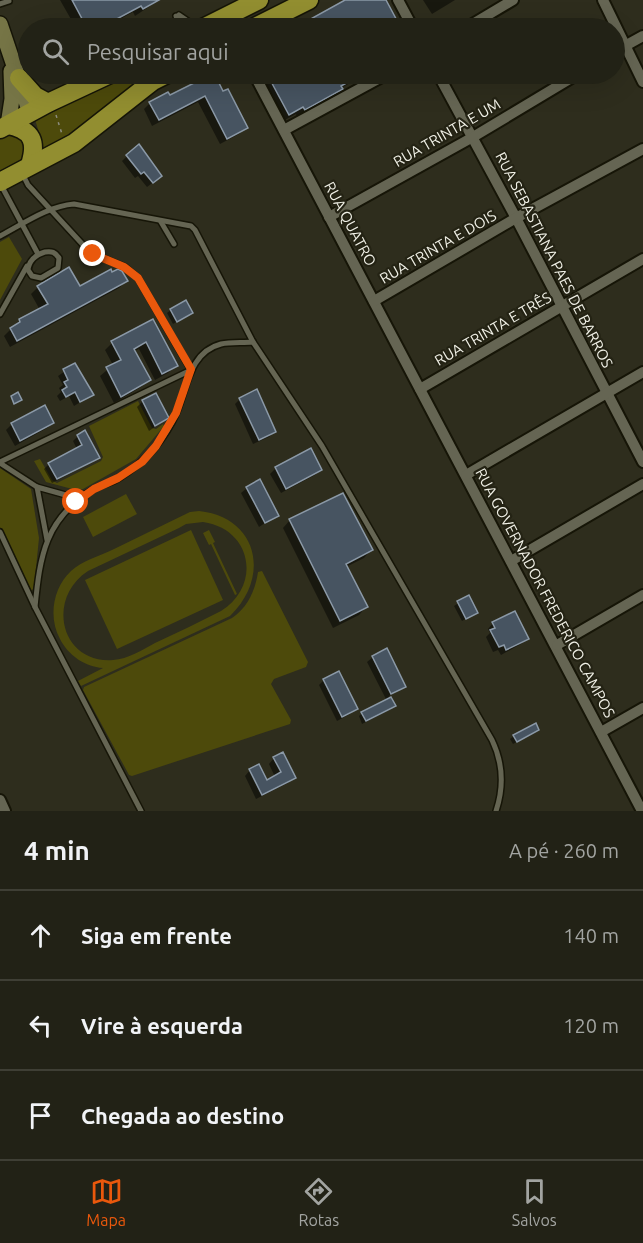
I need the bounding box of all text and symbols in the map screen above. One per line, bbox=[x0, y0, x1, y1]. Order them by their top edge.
search box bbox=[18, 18, 625, 84]
icon: search bbox=[39, 35, 72, 68]
text: Pesquisar aqui bbox=[87, 39, 229, 64]
street label: RUA TRINTA E UM bbox=[390, 95, 503, 170]
street label: RUA SEBASTIANA PAES DE BARROS bbox=[492, 149, 617, 371]
street label: RUA QUATRO bbox=[321, 179, 380, 269]
street label: RUA TRINTA E DOIS bbox=[377, 206, 499, 287]
route end bbox=[79, 240, 105, 266]
street label: RUA TRINTA E TRÊS bbox=[432, 288, 554, 369]
street label: RUA GOVERNADOR FREDERICO CAMPOS bbox=[472, 465, 619, 720]
route start bbox=[62, 488, 88, 514]
text: 4 min bbox=[24, 836, 90, 865]
text: A pé · 260 m bbox=[509, 839, 619, 862]
icon: ahead bbox=[24, 919, 57, 952]
text: Siga em frente bbox=[81, 923, 232, 948]
text: 140 m bbox=[563, 924, 619, 947]
icon: left bbox=[24, 1009, 57, 1042]
text: Vire à esquerda bbox=[81, 1013, 243, 1038]
text: 120 m bbox=[563, 1014, 619, 1037]
icon: arrive bbox=[24, 1099, 57, 1132]
text: Chegada ao destino bbox=[81, 1103, 284, 1128]
tab: Mapa bbox=[86, 1175, 126, 1229]
tab: Rotas bbox=[299, 1175, 339, 1229]
tab: Salvos bbox=[512, 1175, 557, 1229]

